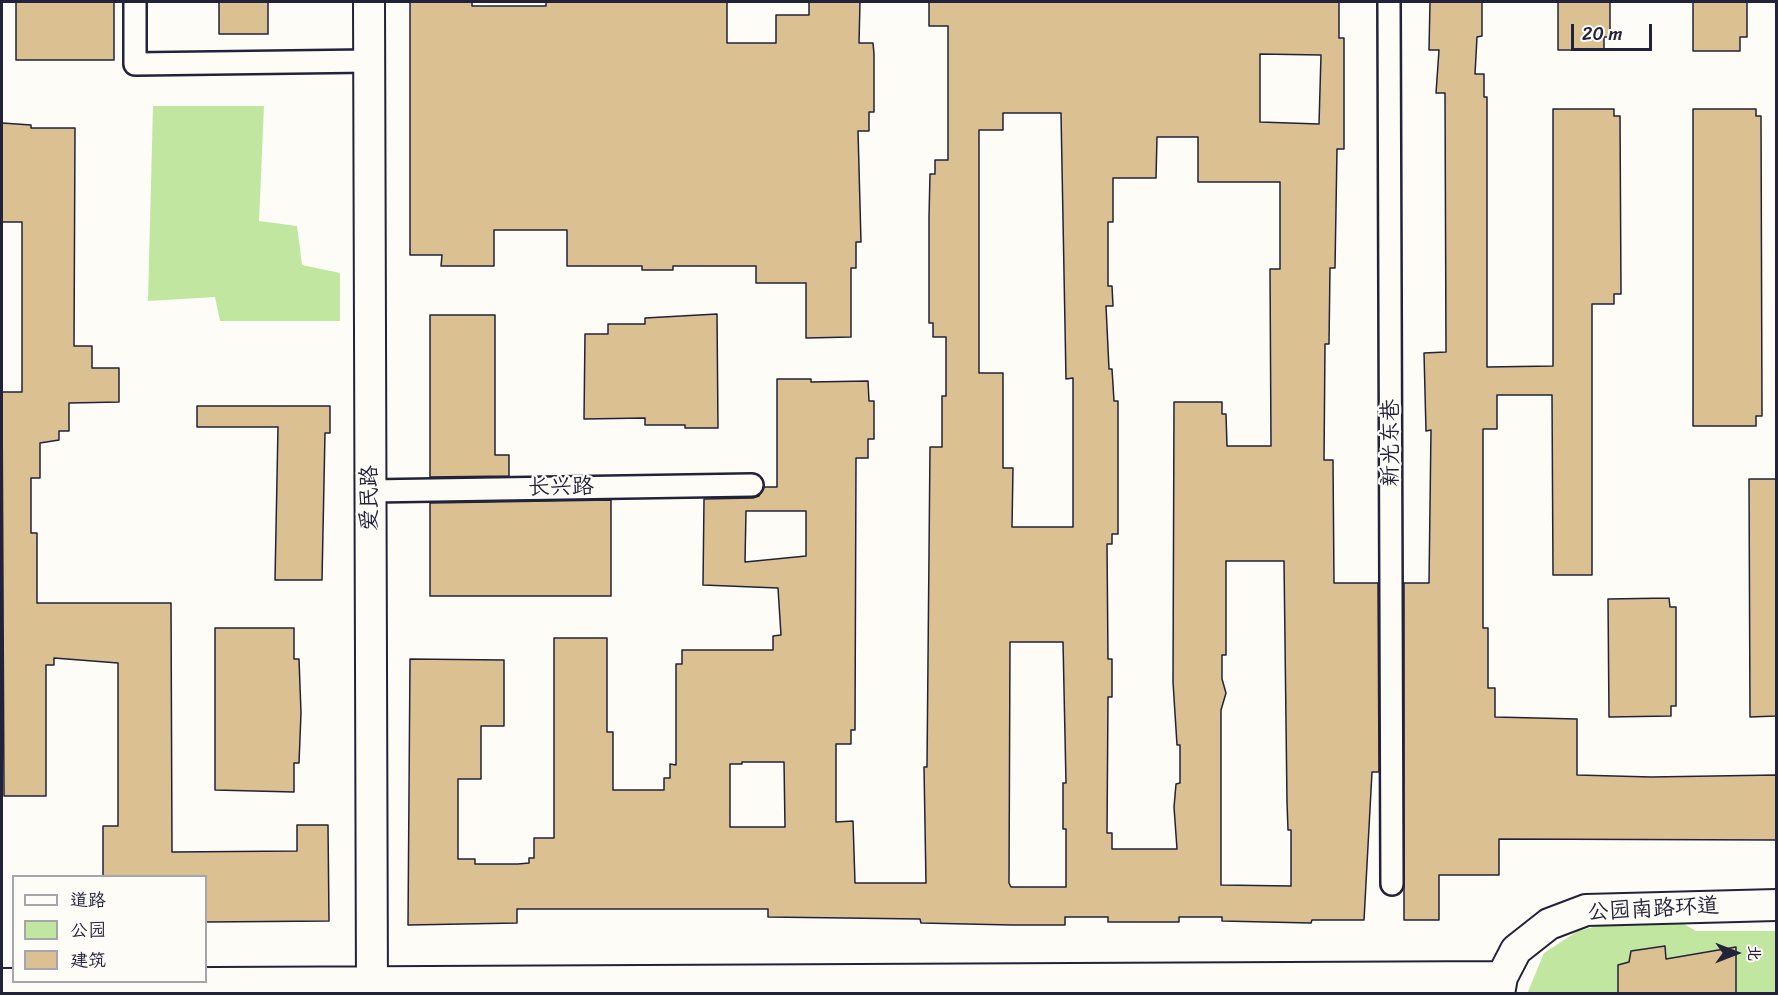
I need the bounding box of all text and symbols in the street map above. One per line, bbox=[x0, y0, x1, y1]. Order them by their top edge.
scale bar bbox=[1574, 12, 1655, 50]
text: 20 m bbox=[1582, 18, 1622, 50]
street label: 新光东巷 bbox=[1378, 399, 1404, 487]
street label: 爱民路 bbox=[357, 465, 383, 531]
street label: 长兴路 bbox=[528, 474, 594, 502]
legend bbox=[12, 875, 207, 983]
text: 道路 bbox=[70, 884, 106, 916]
street label: 公园南路环道 bbox=[1586, 893, 1720, 927]
text: 公园 bbox=[70, 914, 106, 946]
north arrow bbox=[1706, 923, 1766, 983]
text: 建筑 bbox=[70, 944, 106, 976]
text: 北 bbox=[1740, 945, 1769, 961]

